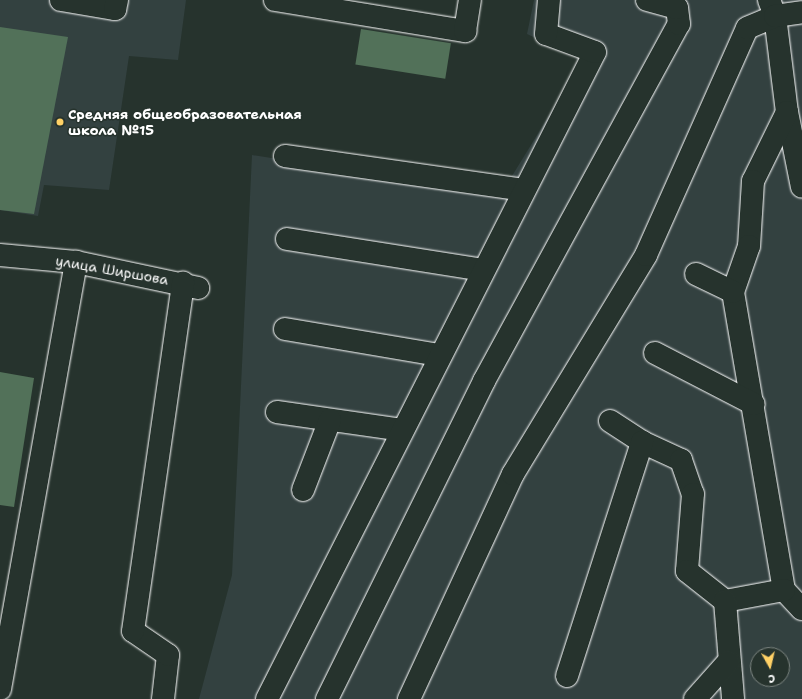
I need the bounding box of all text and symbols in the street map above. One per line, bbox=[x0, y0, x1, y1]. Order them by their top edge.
place label: Средняя общеобразовательная школа №15 bbox=[68, 106, 302, 138]
marker: Средняя общеобразовательная школа №15 bbox=[55, 117, 65, 127]
street label: улица Ширшова bbox=[54, 252, 170, 288]
north arrow bbox=[750, 647, 790, 687]
text: С bbox=[767, 670, 776, 686]

